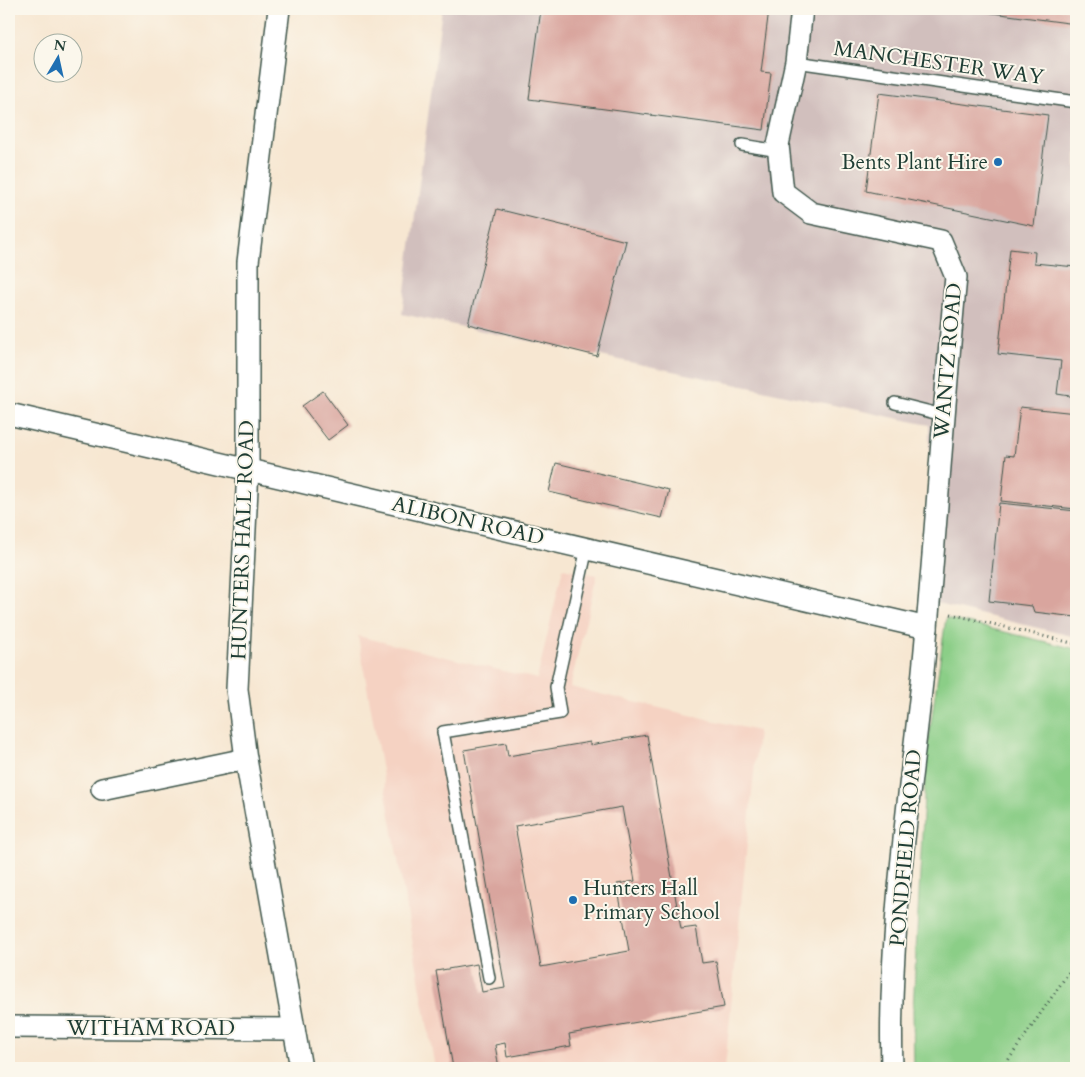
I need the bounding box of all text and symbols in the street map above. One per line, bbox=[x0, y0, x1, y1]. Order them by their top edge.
north arrow bbox=[32, 32, 82, 82]
street label: MANCHESTER WAY bbox=[832, 34, 1046, 92]
text: N bbox=[52, 35, 67, 56]
place label: Bents Plant Hire bbox=[841, 148, 988, 177]
marker: Bents Plant Hire bbox=[992, 156, 1004, 168]
street label: WANTZ ROAD bbox=[927, 282, 969, 441]
street label: HUNTERS HALL ROAD bbox=[224, 420, 262, 660]
street label: ALIBON ROAD bbox=[389, 489, 547, 553]
street label: PONDFIELD ROAD bbox=[883, 748, 929, 948]
place label: Hunters Hall Primary School bbox=[583, 874, 720, 927]
marker: Hunters Hall Primary School bbox=[567, 894, 579, 906]
street label: WITHAM ROAD bbox=[66, 1014, 235, 1043]

